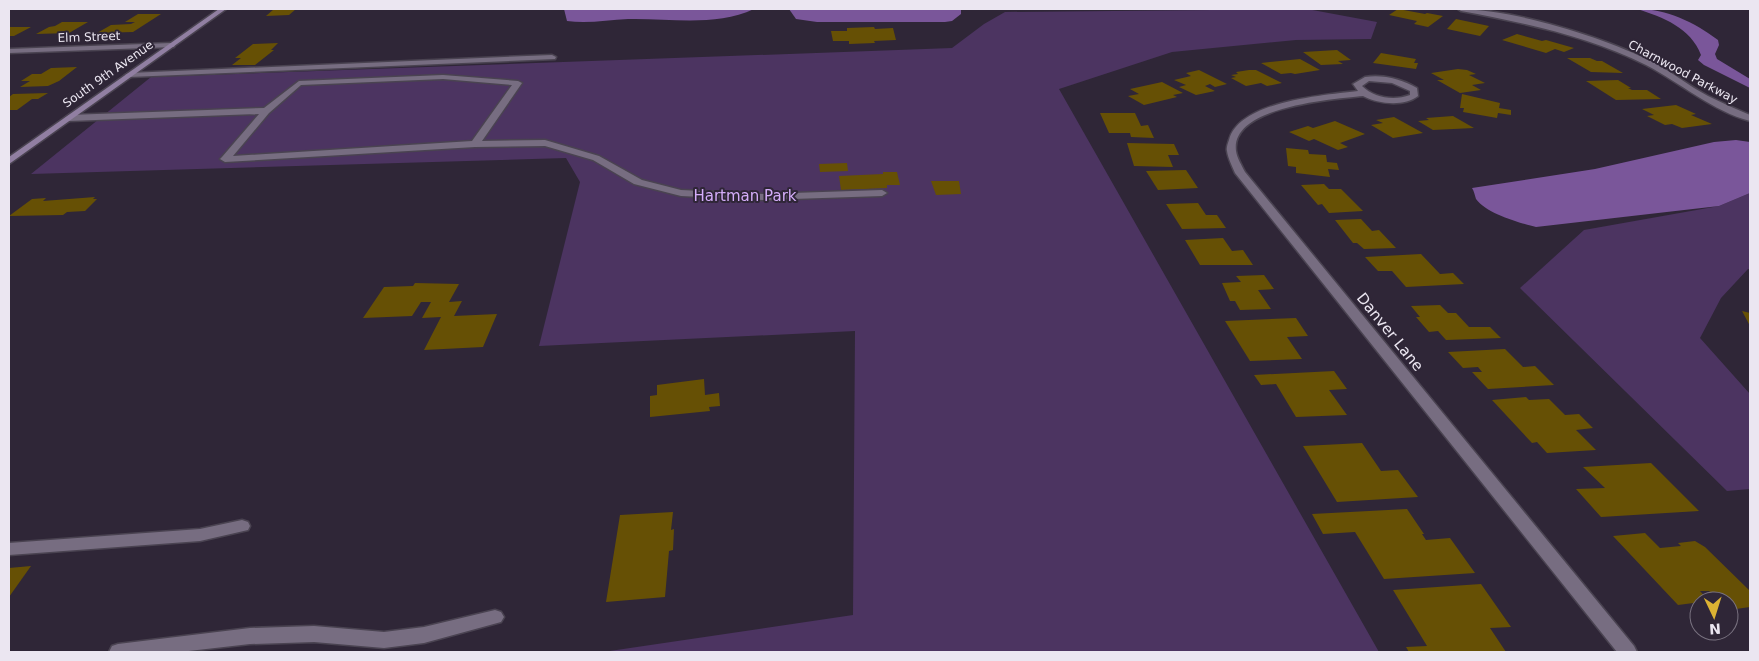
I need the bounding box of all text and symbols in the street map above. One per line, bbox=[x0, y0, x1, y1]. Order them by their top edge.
street label: Elm Street bbox=[57, 29, 121, 45]
street label: Charnwood Parkway bbox=[1626, 37, 1740, 107]
street label: South 9th Avenue bbox=[60, 38, 156, 110]
park label: Hartman Park bbox=[693, 187, 797, 205]
street label: Danver Lane bbox=[1353, 289, 1427, 375]
north arrow bbox=[1689, 591, 1739, 641]
text: N bbox=[1709, 621, 1721, 637]

